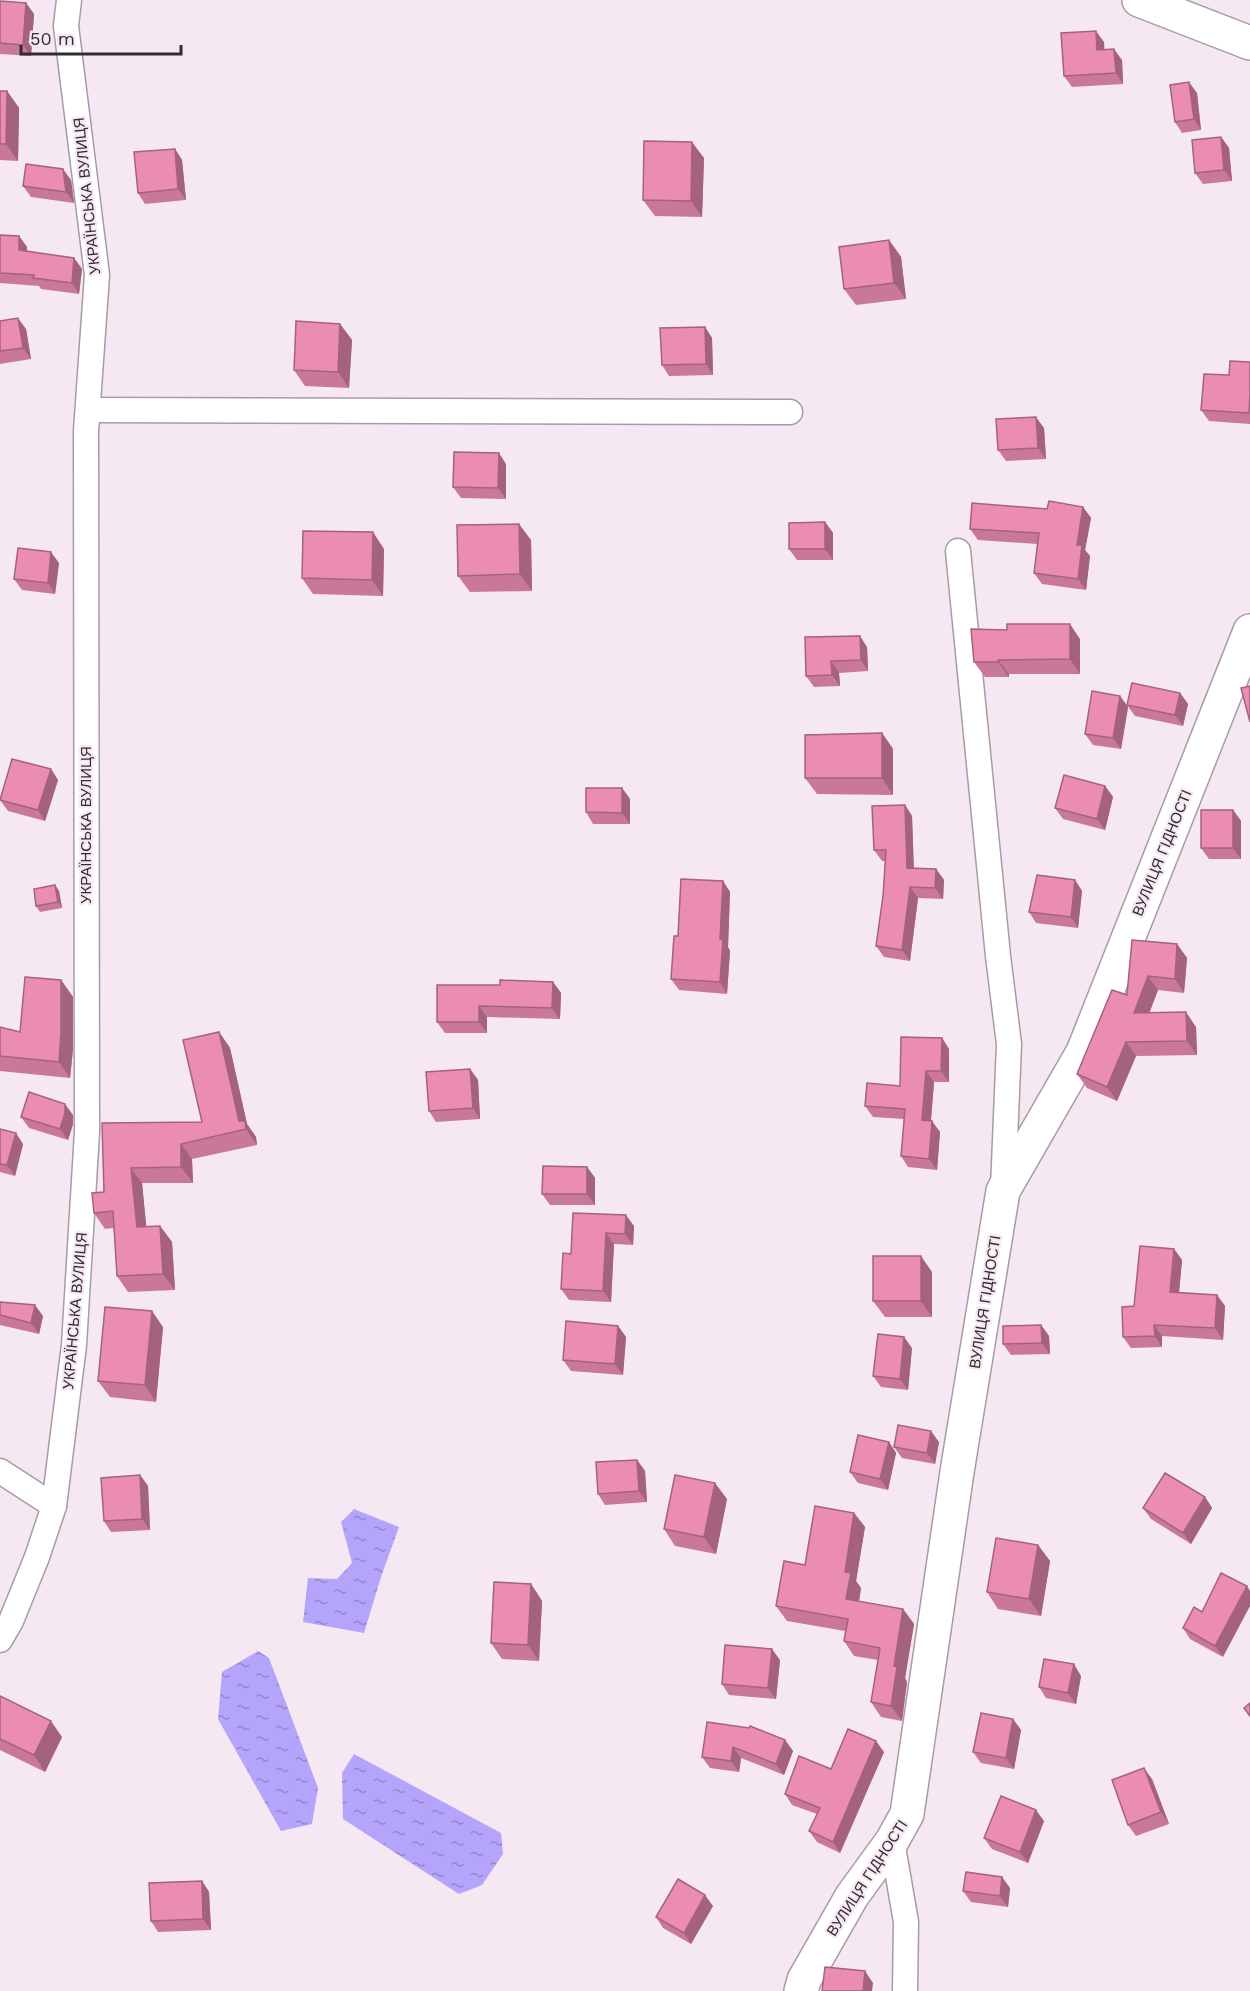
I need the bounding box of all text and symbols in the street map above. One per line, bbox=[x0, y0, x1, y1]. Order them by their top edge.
scale bar bbox=[21, 18, 182, 56]
text: 50 m bbox=[30, 28, 75, 49]
street label: УКРАЇНСЬКА ВУЛИЦЯ bbox=[70, 117, 104, 275]
street label: УКРАЇНСЬКА ВУЛИЦЯ bbox=[77, 746, 95, 904]
street label: ВУЛИЦЯ ГІДНОСТІ bbox=[1128, 787, 1196, 919]
street label: УКРАЇНСЬКА ВУЛИЦЯ bbox=[59, 1232, 91, 1390]
street label: ВУЛИЦЯ ГІДНОСТІ bbox=[966, 1234, 1004, 1370]
street label: ВУЛИЦЯ ГІДНОСТІ bbox=[823, 1817, 911, 1939]

